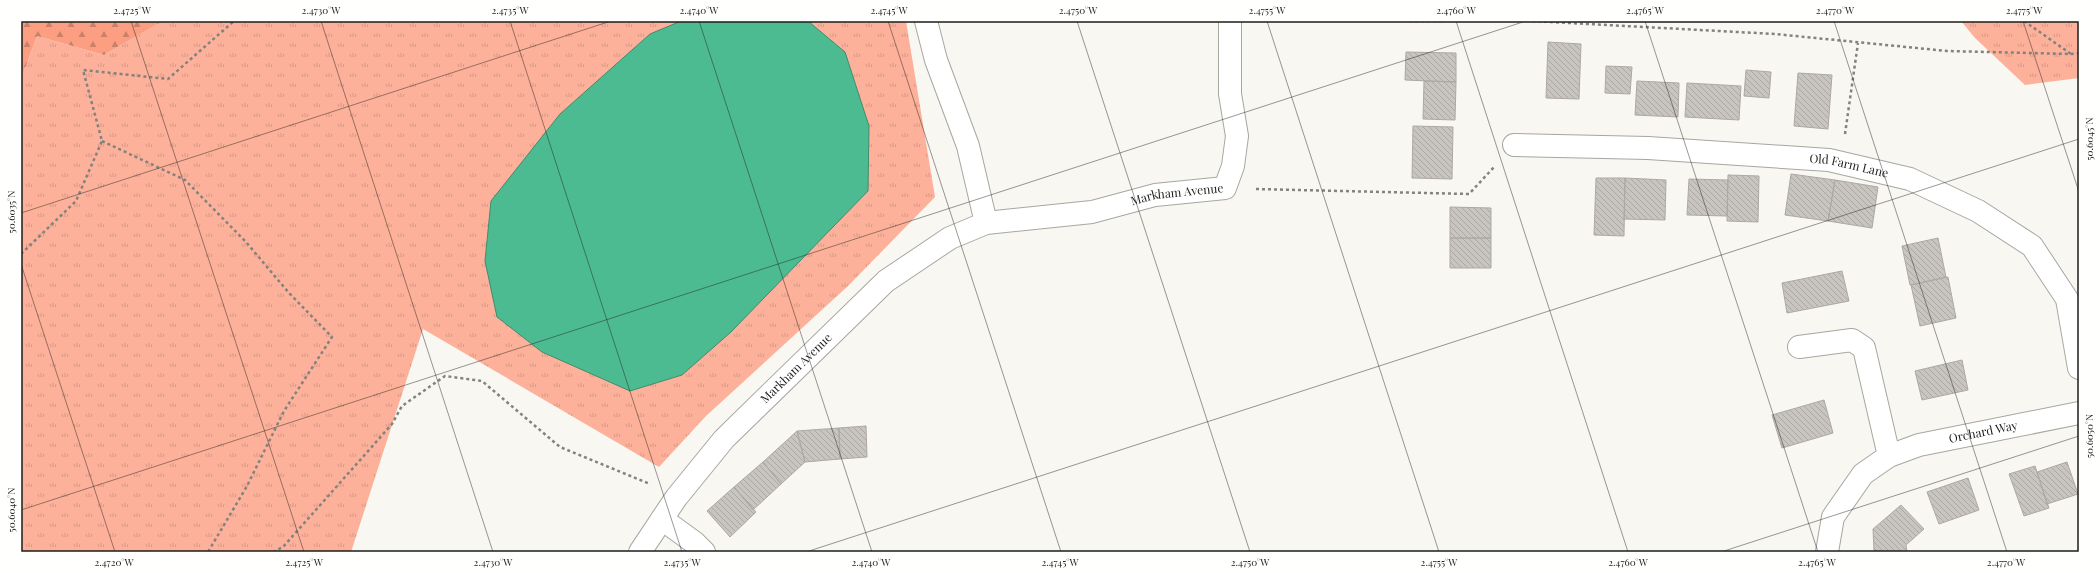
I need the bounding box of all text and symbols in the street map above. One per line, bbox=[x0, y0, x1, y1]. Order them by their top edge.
text: 2.4725°W bbox=[113, 3, 152, 17]
text: 2.4730°W bbox=[302, 3, 341, 17]
text: 2.4735°W bbox=[491, 3, 530, 17]
text: 2.4740°W bbox=[680, 3, 719, 17]
text: 2.4745°W bbox=[870, 3, 909, 17]
text: 2.4750°W bbox=[1059, 3, 1098, 17]
text: 2.4755°W bbox=[1249, 3, 1286, 17]
text: 2.4760°W bbox=[1436, 3, 1477, 17]
text: 2.4765°W bbox=[1626, 3, 1665, 17]
text: 2.4770°W bbox=[1816, 3, 1855, 17]
text: 2.4775°W bbox=[2006, 3, 2043, 17]
text: 50.6045°N bbox=[2082, 117, 2096, 161]
street label: Old Farm Lane bbox=[1809, 150, 1890, 181]
street label: Markham Avenue bbox=[1128, 179, 1224, 208]
text: 50.6035°N bbox=[4, 191, 18, 233]
street label: Markham Avenue bbox=[757, 329, 835, 406]
text: 50.6050°N bbox=[2082, 414, 2096, 458]
street label: Orchard Way bbox=[1947, 416, 2019, 446]
text: 50.6040°N bbox=[4, 488, 18, 532]
text: 2.4720°W bbox=[94, 555, 134, 569]
text: 2.4725°W bbox=[285, 555, 324, 569]
text: 2.4730°W bbox=[474, 555, 513, 569]
text: 2.4735°W bbox=[663, 555, 702, 569]
text: 2.4740°W bbox=[852, 555, 891, 569]
text: 2.4745°W bbox=[1041, 555, 1080, 569]
text: 2.4750°W bbox=[1231, 555, 1270, 569]
text: 2.4755°W bbox=[1421, 555, 1458, 569]
text: 2.4760°W bbox=[1608, 555, 1649, 569]
text: 2.4765°W bbox=[1798, 555, 1837, 569]
text: 2.4770°W bbox=[1987, 555, 2026, 569]

